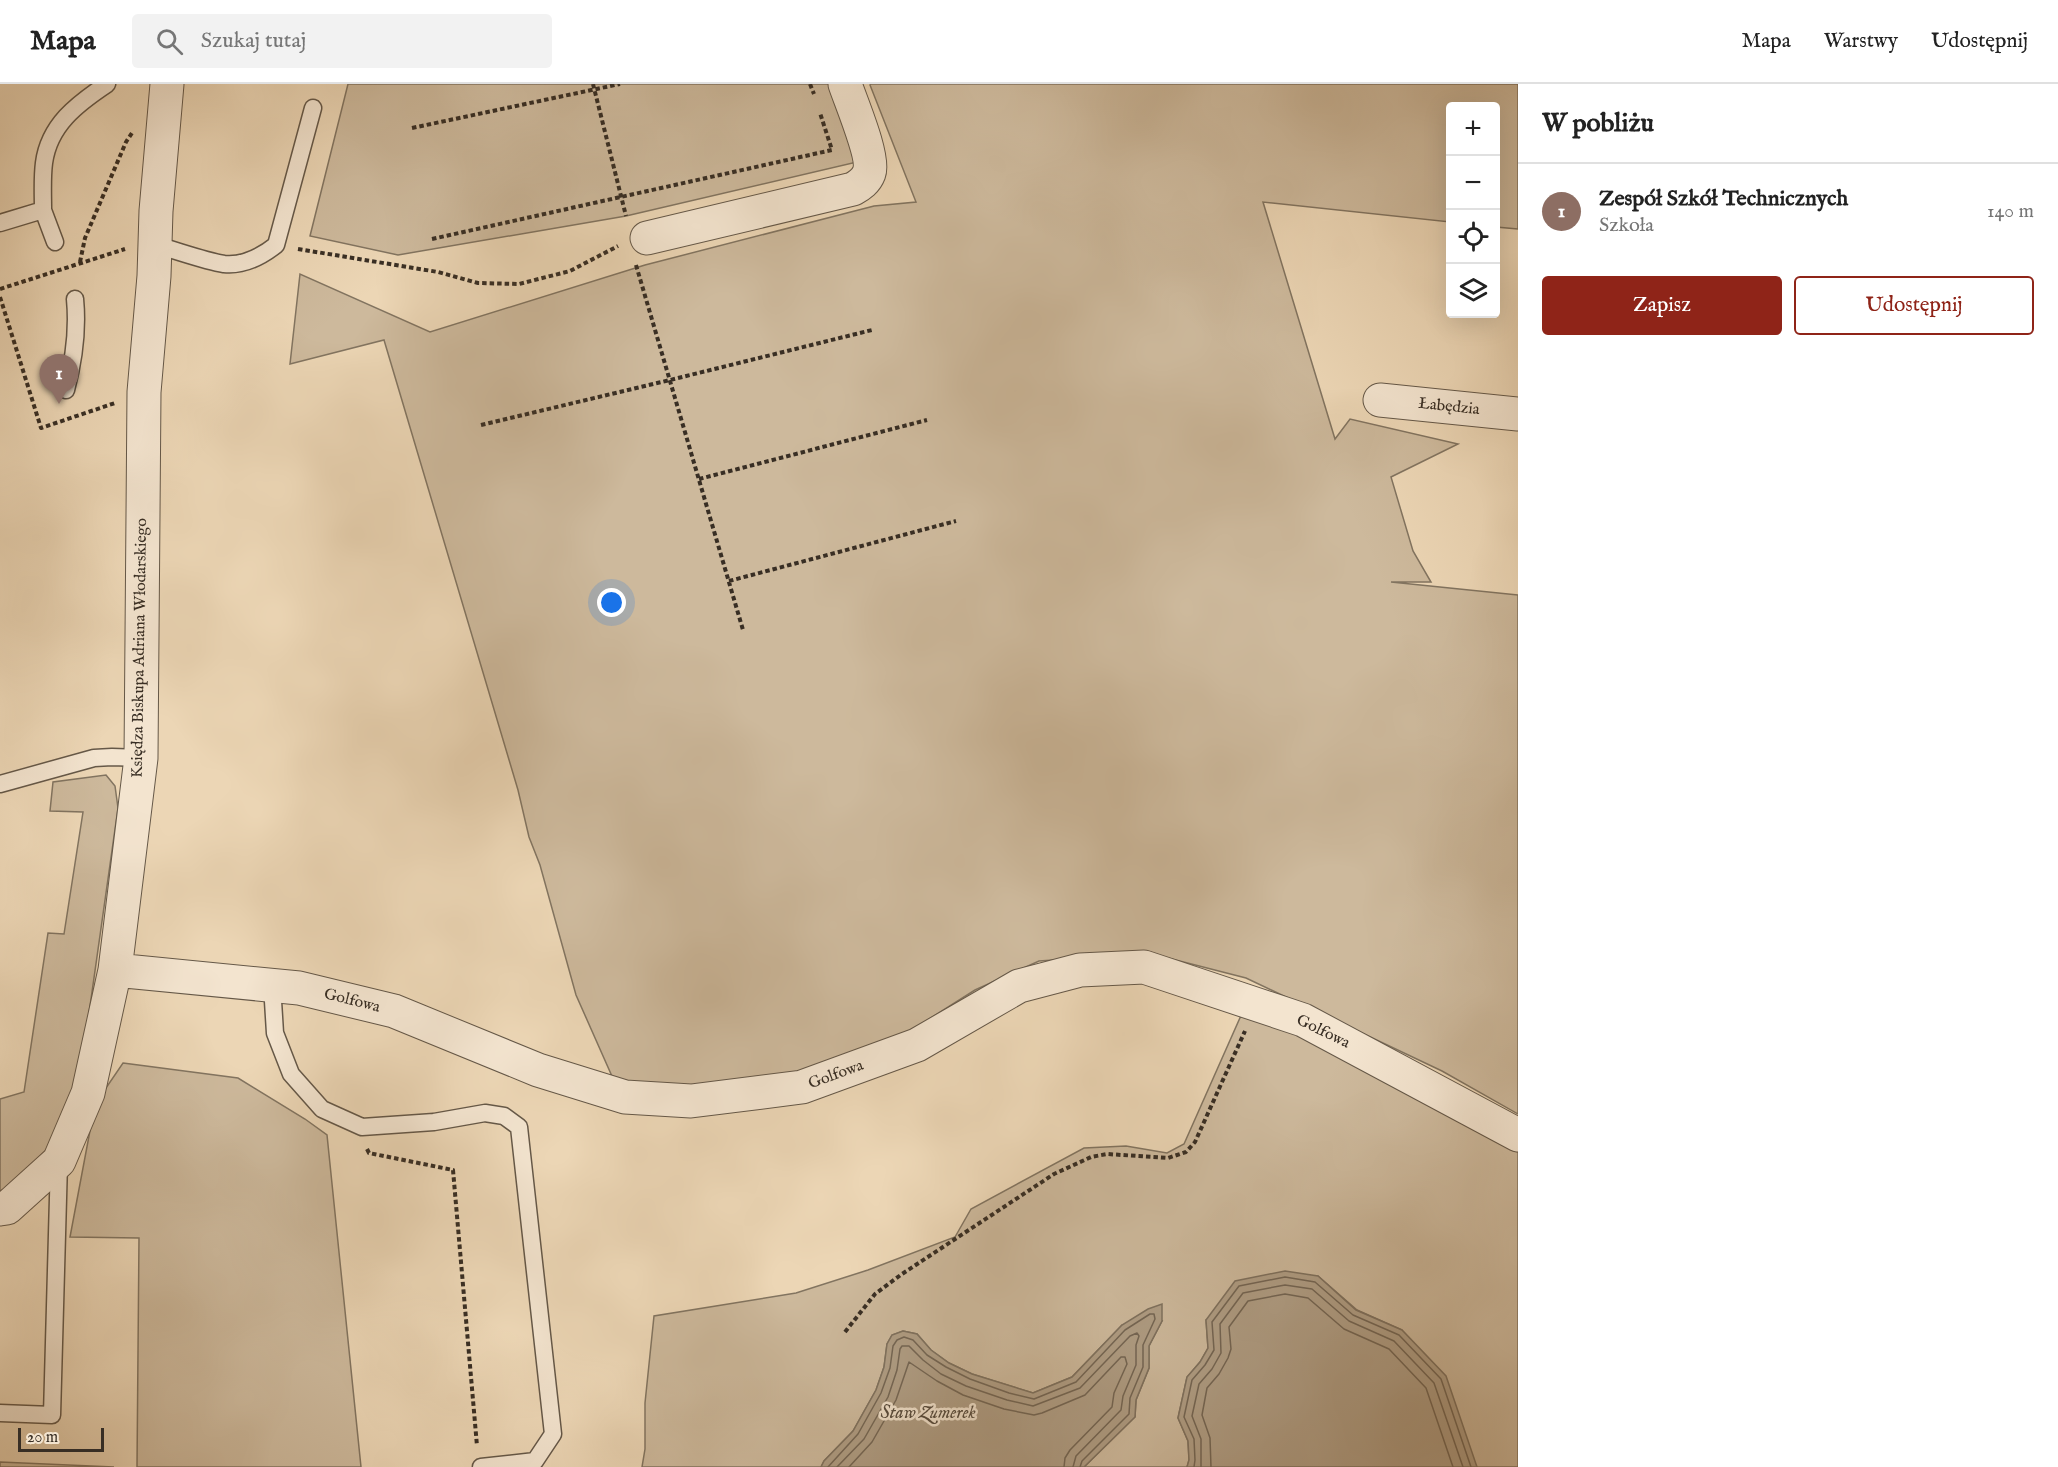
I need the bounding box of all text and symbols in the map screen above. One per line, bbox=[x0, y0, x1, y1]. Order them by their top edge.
search box bbox=[132, 14, 552, 68]
text: Mapa bbox=[30, 24, 96, 59]
icon: search bbox=[153, 25, 186, 58]
text: Szukaj tutaj bbox=[201, 27, 306, 55]
text: Mapa bbox=[1741, 28, 1791, 55]
text: Warstwy bbox=[1824, 28, 1898, 55]
text: Udostępnij bbox=[1931, 28, 2028, 55]
map controls bbox=[1446, 102, 1500, 318]
button: + bbox=[1446, 102, 1500, 156]
text: W pobliżu bbox=[1542, 107, 1654, 140]
button: − bbox=[1446, 156, 1500, 210]
text: Zespół Szkół Technicznych bbox=[1599, 185, 1848, 213]
text: 1 bbox=[1558, 199, 1565, 224]
text: 140 m bbox=[1987, 199, 2034, 224]
button: locate bbox=[1446, 210, 1500, 264]
text: Szkoła bbox=[1599, 213, 1654, 238]
button: layers bbox=[1446, 264, 1500, 318]
button: Zapisz bbox=[1542, 276, 1782, 335]
button: Udostępnij bbox=[1794, 276, 2034, 335]
pin: 1 bbox=[40, 354, 78, 404]
street label: Łabędzia bbox=[1417, 394, 1481, 420]
street label: Księdza Biskupa Adriana Włodarskiego bbox=[128, 518, 152, 778]
your location bbox=[597, 588, 626, 617]
street label: Golfowa bbox=[322, 984, 382, 1018]
street label: Golfowa bbox=[1293, 1010, 1353, 1054]
street label: Golfowa bbox=[806, 1056, 866, 1094]
water label: Staw Zumerek bbox=[880, 1402, 976, 1425]
scale bar bbox=[18, 1425, 104, 1452]
text: 20 m bbox=[27, 1428, 58, 1448]

